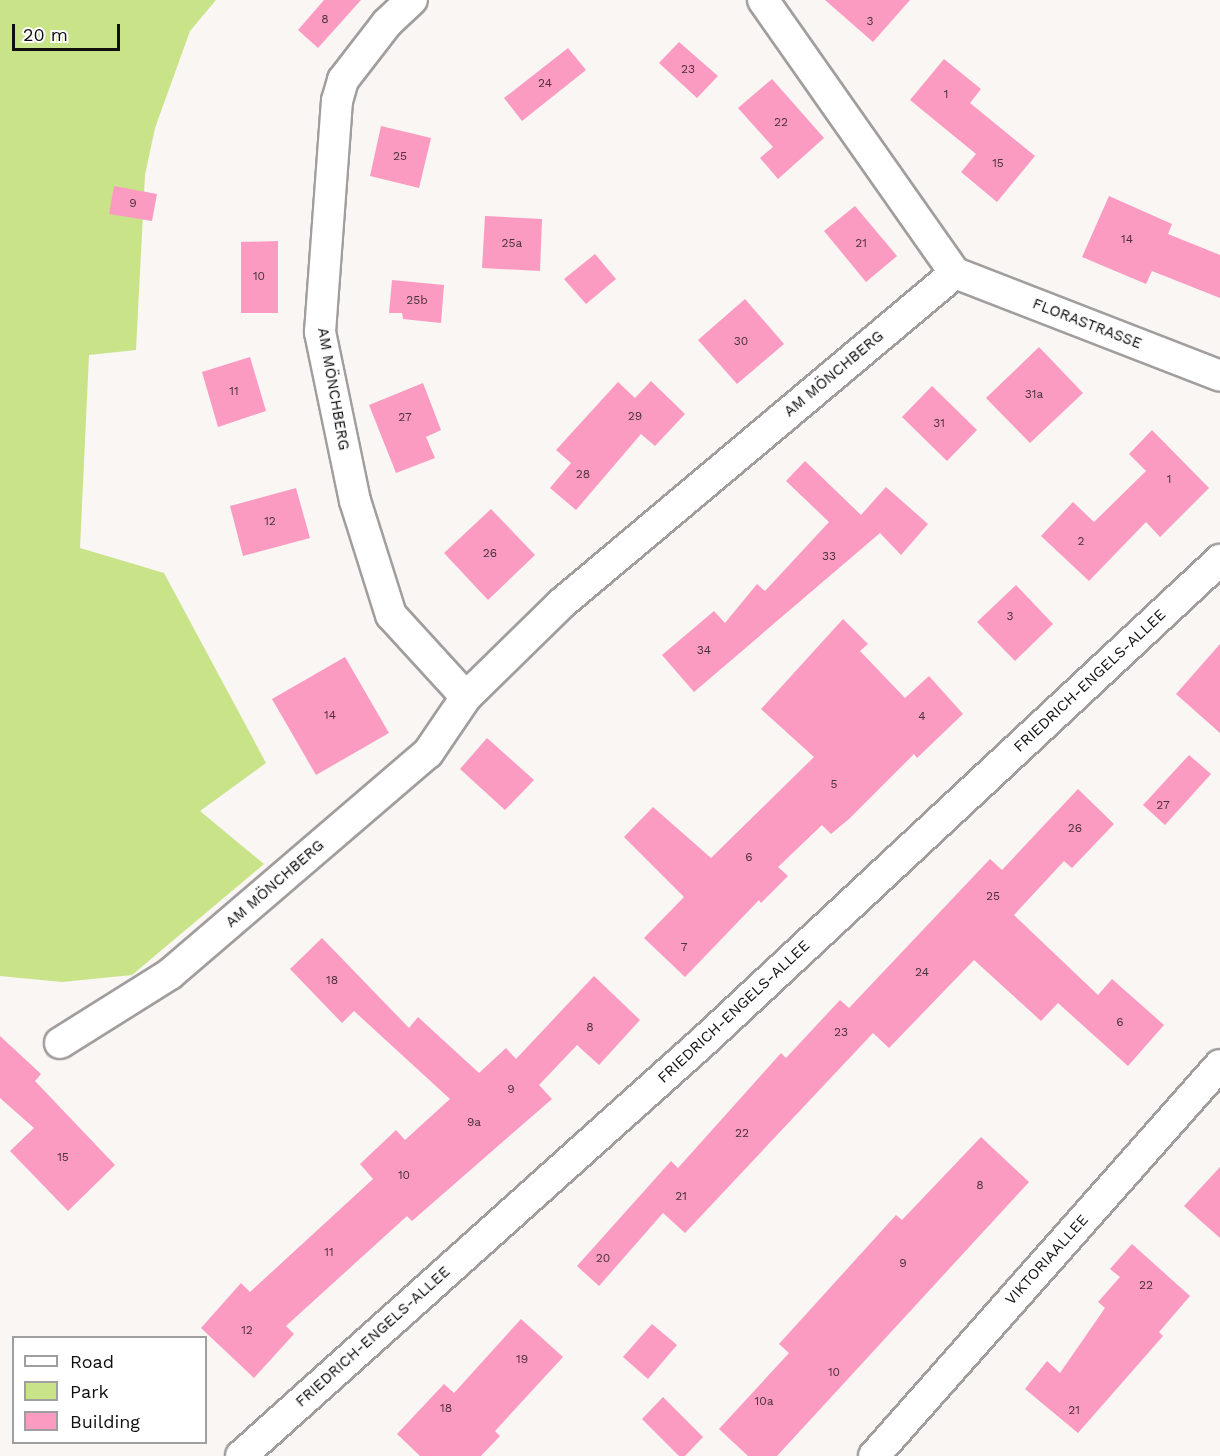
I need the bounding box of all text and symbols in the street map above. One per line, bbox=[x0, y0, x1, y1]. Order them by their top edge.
scale bar bbox=[15, 12, 123, 50]
house number: 8 bbox=[321, 13, 329, 27]
house number: 3 bbox=[867, 15, 873, 29]
text: 20 m bbox=[23, 24, 68, 45]
house number: 23 bbox=[681, 63, 695, 77]
house number: 24 bbox=[538, 77, 552, 91]
house number: 1 bbox=[944, 88, 948, 102]
house number: 22 bbox=[774, 116, 788, 130]
house number: 25 bbox=[393, 150, 407, 164]
house number: 15 bbox=[992, 157, 1004, 171]
house number: 9 bbox=[129, 197, 137, 211]
house number: 14 bbox=[1121, 233, 1133, 247]
house number: 25a bbox=[502, 237, 522, 251]
house number: 21 bbox=[855, 237, 867, 251]
house number: 10 bbox=[253, 270, 265, 284]
house number: 25b bbox=[406, 294, 428, 308]
street label: FLORASTRASSE bbox=[1030, 295, 1144, 353]
street label: AM MÖNCHBERG bbox=[313, 326, 353, 452]
street label: AM MÖNCHBERG bbox=[781, 327, 887, 421]
house number: 30 bbox=[734, 335, 748, 349]
house number: 11 bbox=[229, 385, 239, 399]
house number: 31a bbox=[1025, 388, 1043, 402]
house number: 29 bbox=[628, 410, 642, 424]
house number: 27 bbox=[398, 411, 412, 425]
house number: 31 bbox=[933, 417, 945, 431]
house number: 28 bbox=[576, 468, 590, 482]
house number: 1 bbox=[1167, 473, 1171, 487]
house number: 12 bbox=[264, 515, 276, 529]
house number: 2 bbox=[1078, 535, 1084, 549]
house number: 26 bbox=[483, 547, 497, 561]
house number: 33 bbox=[822, 550, 836, 564]
street label: FRIEDRICH-ENGELS-ALLEE bbox=[1010, 606, 1170, 756]
house number: 3 bbox=[1007, 610, 1013, 624]
house number: 34 bbox=[697, 644, 711, 658]
house number: 14 bbox=[324, 709, 336, 723]
house number: 4 bbox=[918, 710, 926, 724]
house number: 5 bbox=[831, 778, 837, 792]
house number: 27 bbox=[1156, 799, 1170, 813]
house number: 26 bbox=[1068, 822, 1082, 836]
street label: AM MÖNCHBERG bbox=[222, 836, 328, 932]
house number: 6 bbox=[745, 851, 753, 865]
house number: 25 bbox=[986, 890, 1000, 904]
street label: FRIEDRICH-ENGELS-ALLEE bbox=[654, 937, 814, 1087]
house number: 7 bbox=[681, 941, 687, 955]
house number: 24 bbox=[915, 966, 929, 980]
house number: 18 bbox=[326, 974, 338, 988]
house number: 6 bbox=[1116, 1016, 1124, 1030]
house number: 8 bbox=[586, 1021, 594, 1035]
house number: 23 bbox=[834, 1026, 848, 1040]
house number: 9 bbox=[507, 1083, 515, 1097]
house number: 9a bbox=[467, 1116, 481, 1130]
house number: 22 bbox=[735, 1127, 749, 1141]
house number: 15 bbox=[57, 1151, 69, 1165]
house number: 10 bbox=[398, 1169, 410, 1183]
house number: 8 bbox=[976, 1179, 984, 1193]
house number: 21 bbox=[675, 1190, 687, 1204]
street label: VIKTORIAALLEE bbox=[1002, 1211, 1092, 1309]
house number: 11 bbox=[324, 1246, 334, 1260]
house number: 20 bbox=[596, 1252, 610, 1266]
house number: 9 bbox=[899, 1257, 907, 1271]
street label: FRIEDRICH-ENGELS-ALLEE bbox=[292, 1263, 454, 1411]
house number: 22 bbox=[1139, 1279, 1153, 1293]
house number: 12 bbox=[241, 1324, 253, 1338]
legend bbox=[12, 1336, 207, 1444]
text: Road bbox=[70, 1351, 114, 1372]
house number: 19 bbox=[516, 1353, 528, 1367]
house number: 10 bbox=[828, 1366, 840, 1380]
text: Park bbox=[70, 1381, 109, 1402]
house number: 10a bbox=[755, 1395, 773, 1409]
house number: 18 bbox=[440, 1402, 452, 1416]
house number: 21 bbox=[1068, 1404, 1080, 1418]
text: Building bbox=[70, 1411, 140, 1432]

